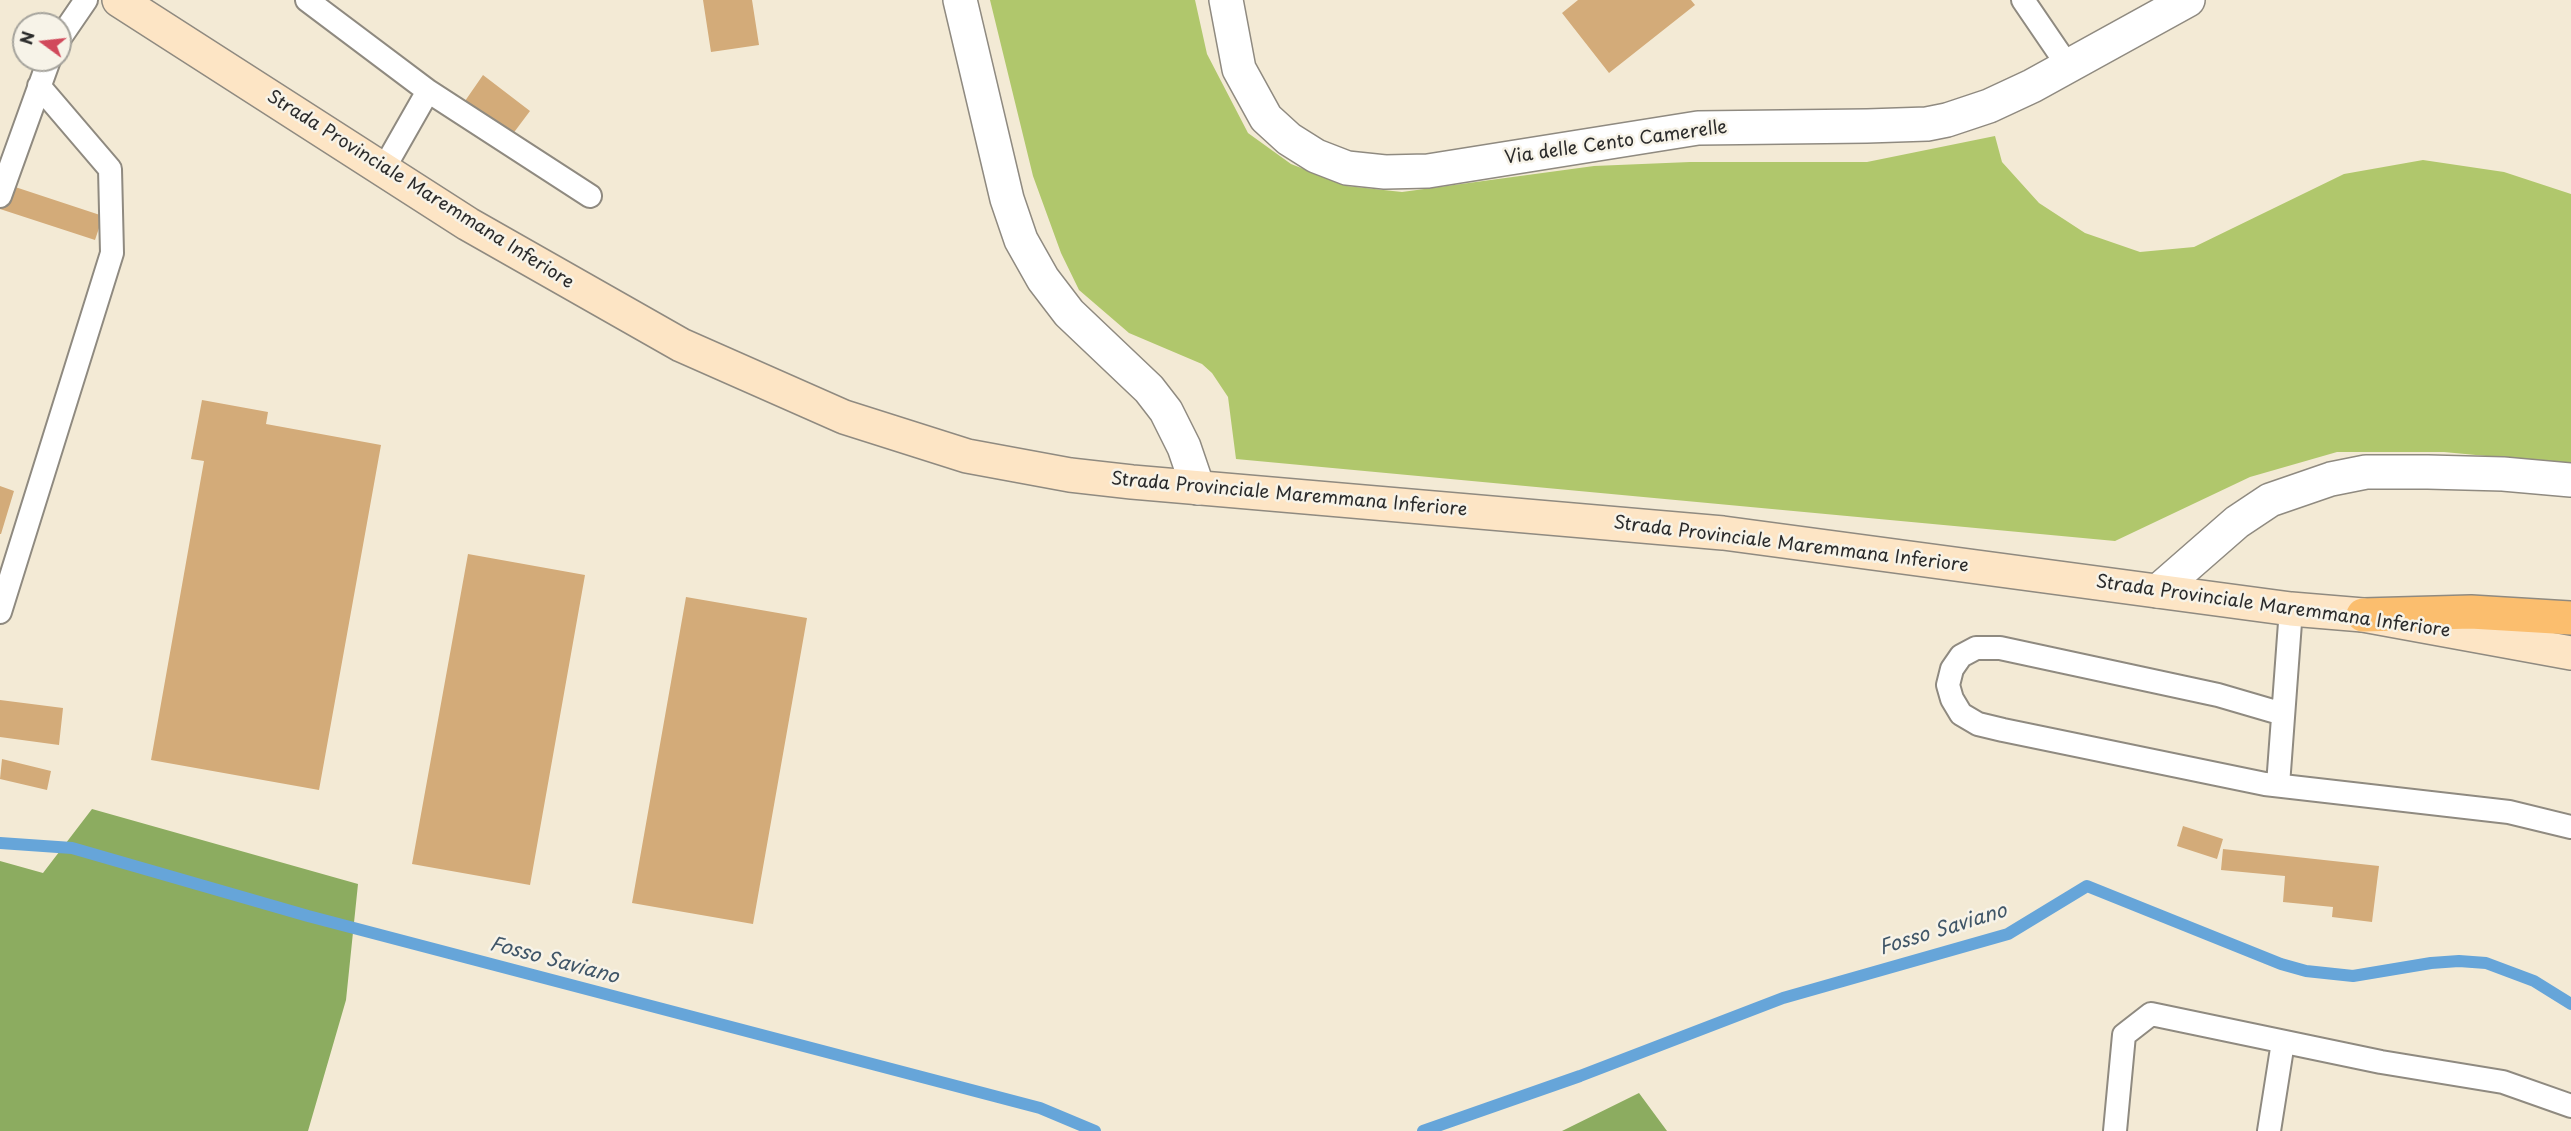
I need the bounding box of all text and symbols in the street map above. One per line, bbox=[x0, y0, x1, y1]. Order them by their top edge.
north arrow bbox=[12, 12, 72, 72]
text: N bbox=[13, 29, 40, 47]
street label: Strada Provinciale Maremmana Inferiore bbox=[263, 86, 577, 294]
street label: Via delle Cento Camerelle bbox=[1503, 117, 1729, 169]
street label: Strada Provinciale Maremmana Inferiore bbox=[1110, 469, 1468, 521]
street label: Strada Provinciale Maremmana Inferiore bbox=[1612, 512, 1970, 578]
street label: Strada Provinciale Maremmana Inferiore bbox=[2094, 571, 2452, 643]
water label: Fosso Saviano bbox=[1876, 899, 2010, 961]
water label: Fosso Saviano bbox=[487, 932, 621, 990]

